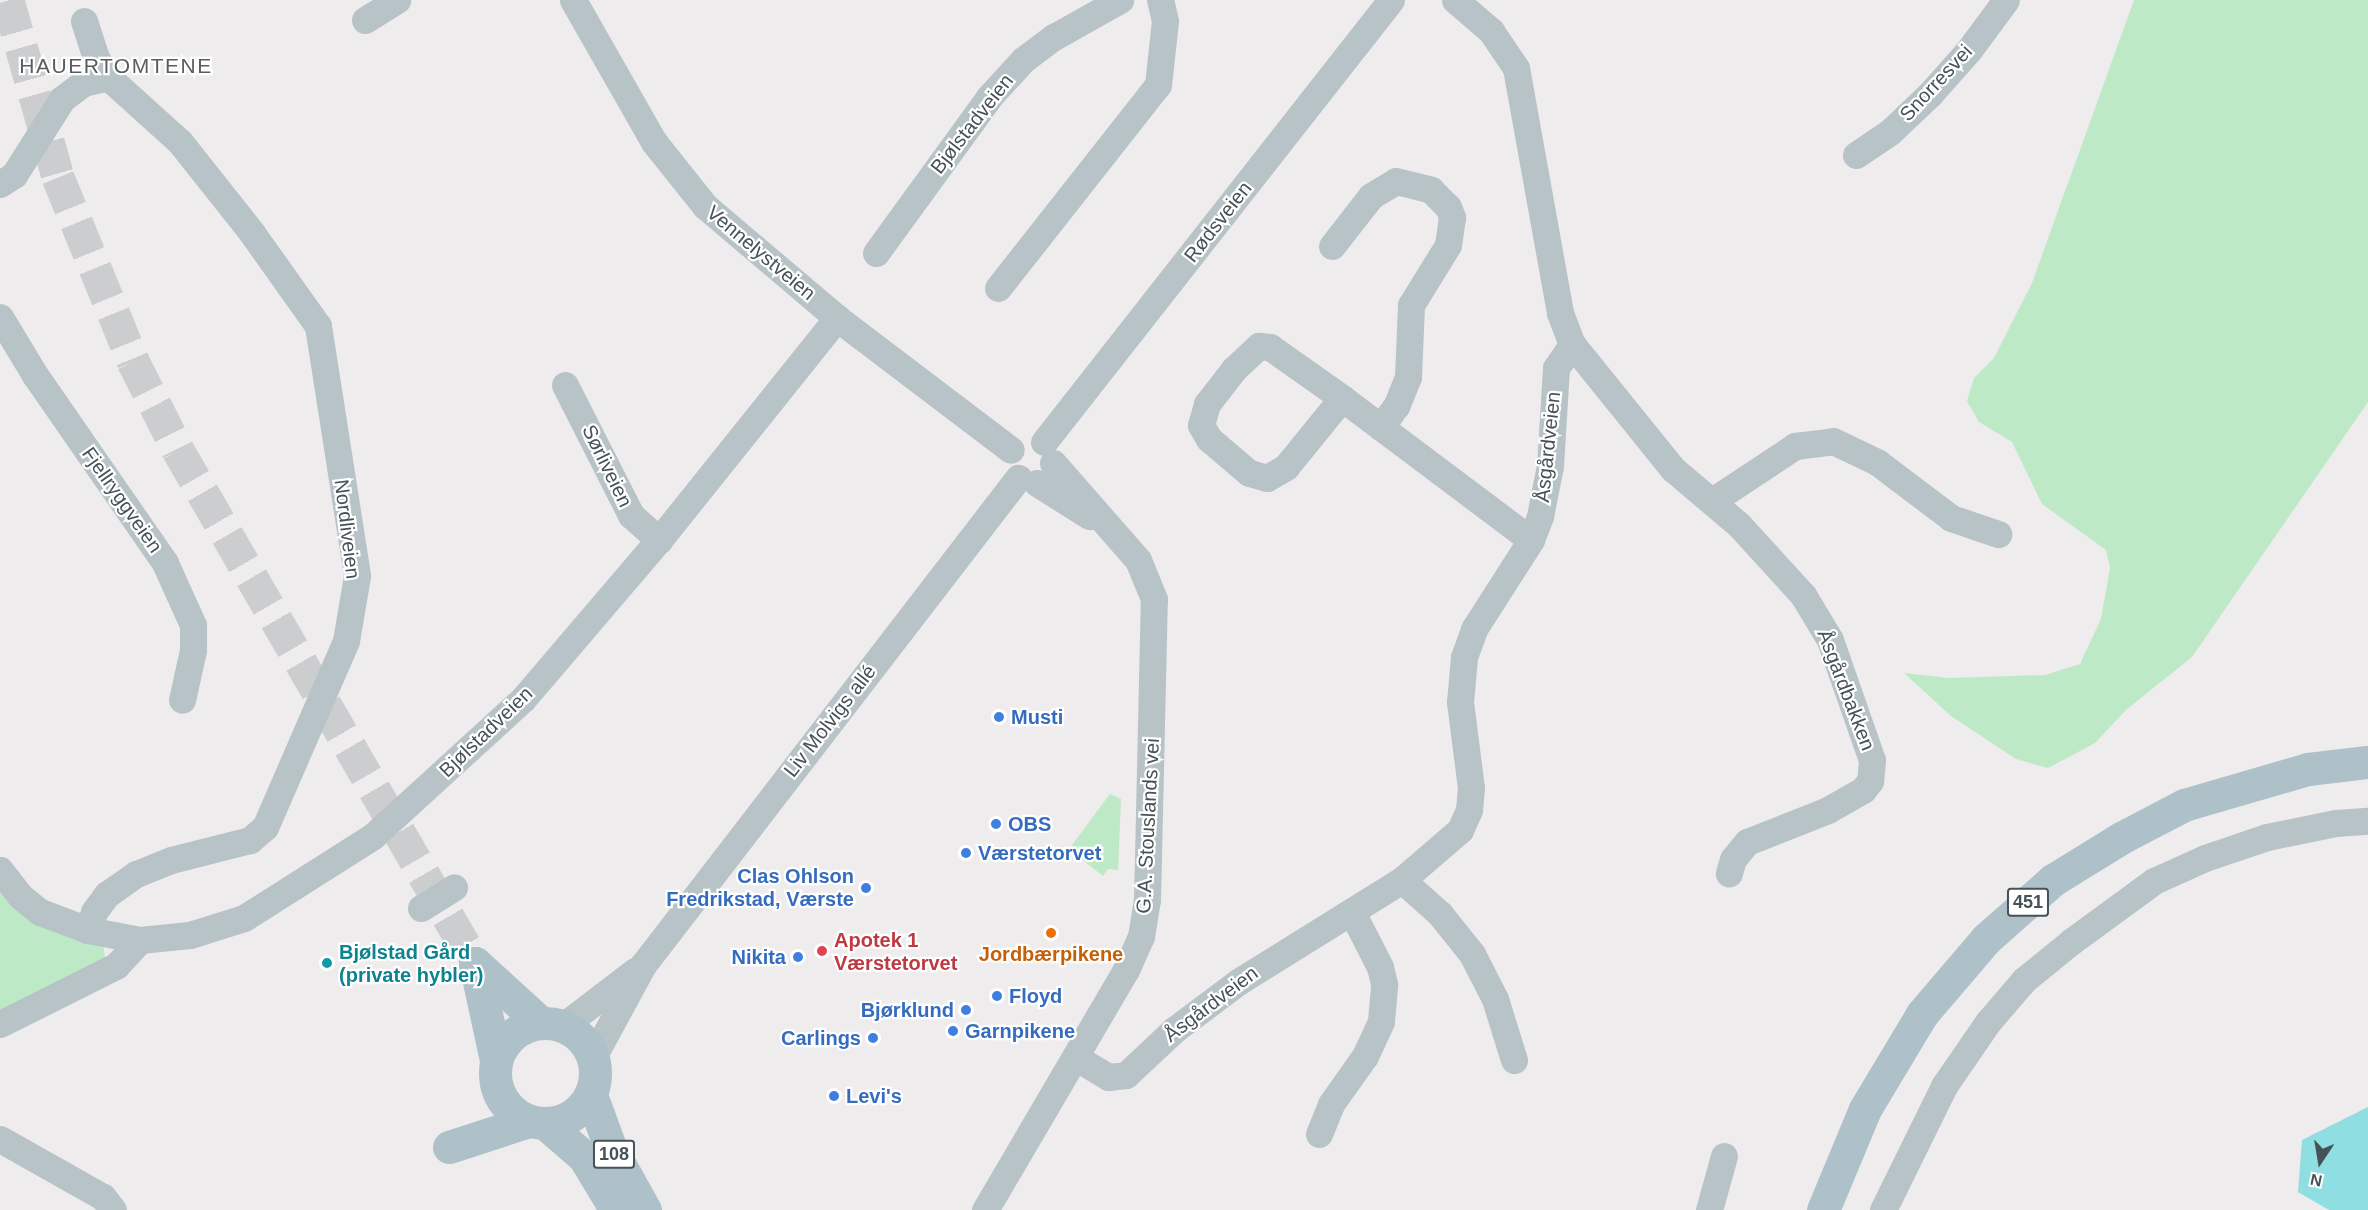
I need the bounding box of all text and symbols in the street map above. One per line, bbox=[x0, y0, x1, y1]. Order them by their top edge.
street label: Snorresvei bbox=[1895, 40, 1977, 126]
district label: HAUERTOMTENE bbox=[19, 53, 213, 79]
street label: Bjølstadveien bbox=[926, 69, 1018, 179]
street label: Rødsveien bbox=[1179, 177, 1257, 267]
street label: Vennelystveien bbox=[702, 201, 820, 305]
street label: Åsgårdveien bbox=[1530, 390, 1566, 504]
street label: Sørliveien bbox=[577, 421, 637, 511]
street label: Fjellryggveien bbox=[77, 443, 167, 557]
street label: Nordliveien bbox=[329, 478, 365, 580]
street label: Åsgårdbakken bbox=[1812, 626, 1880, 754]
street label: Liv Molvigs allé bbox=[779, 660, 881, 782]
street label: Bjølstadveien bbox=[434, 682, 538, 782]
place label: Musti bbox=[1011, 705, 1063, 729]
marker: Musti bbox=[992, 710, 1006, 724]
street label: G.A. Stouslands vei bbox=[1131, 738, 1165, 914]
place label: OBS bbox=[1008, 812, 1051, 836]
marker: OBS bbox=[989, 817, 1003, 831]
place label: Værstetorvet bbox=[978, 841, 1101, 865]
marker: Værstetorvet bbox=[959, 846, 973, 860]
place label: Clas Ohlson Fredrikstad, Værste bbox=[666, 864, 854, 911]
marker: Clas Ohlson Fredrikstad, Værste bbox=[859, 881, 873, 895]
road number: 451 bbox=[2006, 887, 2050, 917]
marker: Jordbærpikene bbox=[1044, 926, 1058, 940]
place label: Apotek 1 Værstetorvet bbox=[834, 928, 957, 975]
place label: Bjølstad Gård (private hybler) bbox=[339, 940, 483, 987]
place label: Jordbærpikene bbox=[979, 942, 1123, 966]
marker: Apotek 1 Værstetorvet bbox=[815, 944, 829, 958]
place label: Nikita bbox=[732, 945, 786, 969]
marker: Nikita bbox=[791, 950, 805, 964]
marker: Bjølstad Gård (private hybler) bbox=[320, 956, 334, 970]
street label: Åsgårdveien bbox=[1159, 961, 1263, 1047]
place label: Floyd bbox=[1009, 984, 1062, 1008]
marker: Floyd bbox=[990, 989, 1004, 1003]
place label: Bjørklund bbox=[861, 998, 954, 1022]
marker: Bjørklund bbox=[959, 1003, 973, 1017]
place label: Garnpikene bbox=[965, 1019, 1075, 1043]
marker: Garnpikene bbox=[946, 1024, 960, 1038]
place label: Carlings bbox=[781, 1026, 861, 1050]
marker: Carlings bbox=[866, 1031, 880, 1045]
place label: Levi's bbox=[846, 1084, 902, 1108]
marker: Levi's bbox=[827, 1089, 841, 1103]
north arrow bbox=[2290, 1132, 2350, 1192]
road number: 108 bbox=[592, 1139, 636, 1169]
text: N bbox=[2309, 1171, 2324, 1190]

